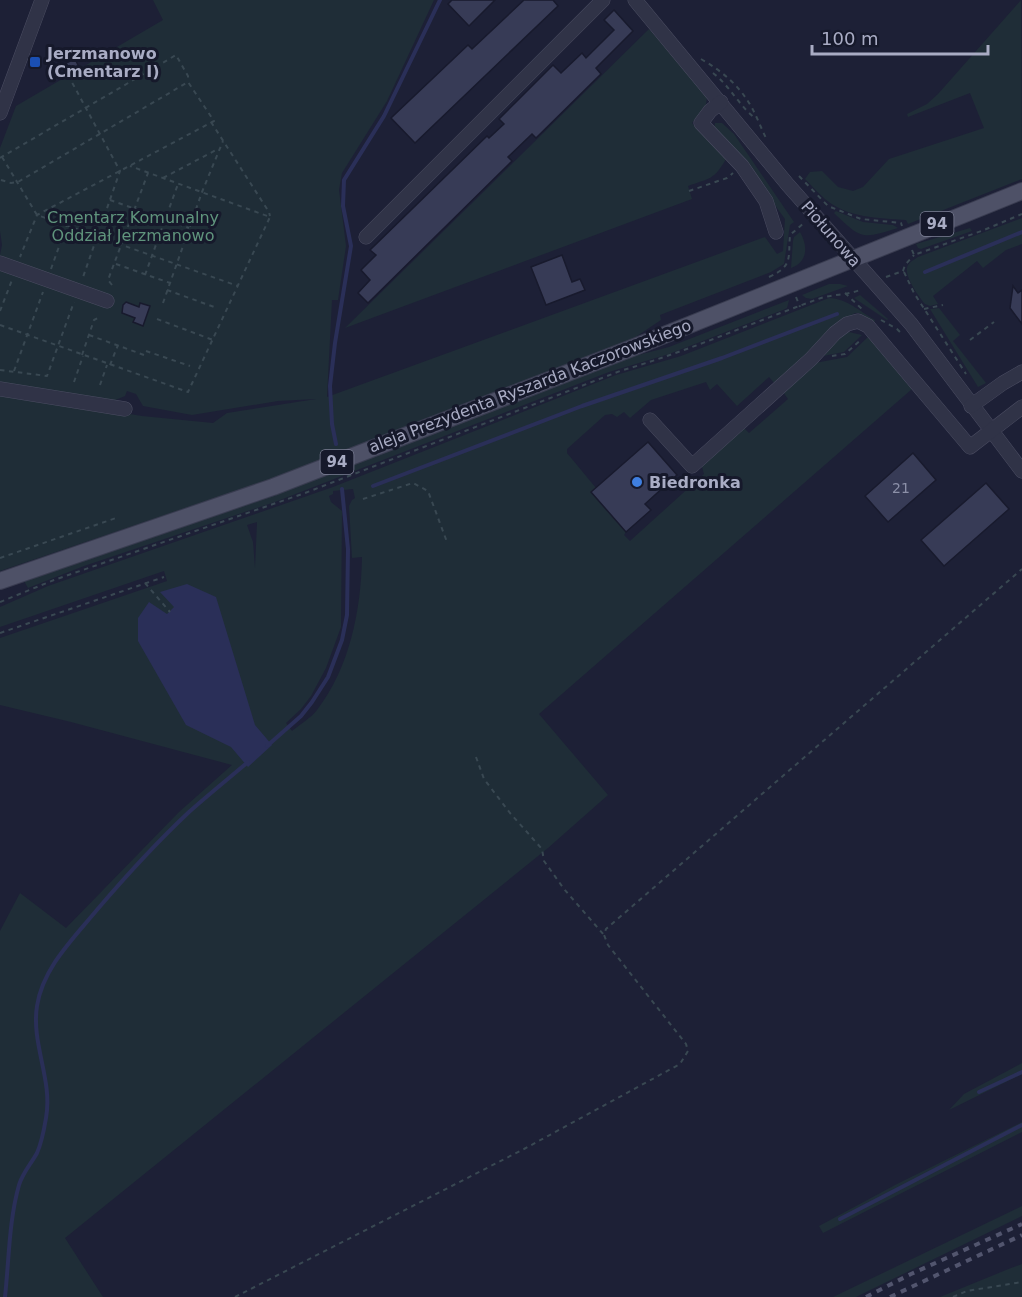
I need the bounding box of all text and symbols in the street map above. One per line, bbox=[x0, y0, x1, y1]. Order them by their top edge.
scale bar bbox=[812, 18, 988, 56]
text: 100 m bbox=[821, 28, 879, 49]
place label: Jerzmanowo (Cmentarz I) bbox=[46, 44, 159, 81]
marker: Jerzmanowo (Cmentarz I) bbox=[28, 55, 42, 69]
street label: Piołunowa bbox=[797, 197, 865, 271]
park label: Cmentarz Komunalny Oddział Jerzmanowo bbox=[47, 208, 219, 245]
road number: 94 bbox=[920, 212, 954, 236]
street label: aleja Prezydenta Ryszarda Kaczorowskiego bbox=[366, 316, 694, 456]
road number: 94 bbox=[320, 450, 354, 474]
place label: Biedronka bbox=[649, 473, 741, 492]
marker: Biedronka bbox=[630, 475, 644, 489]
house number: 21 bbox=[892, 480, 910, 496]

